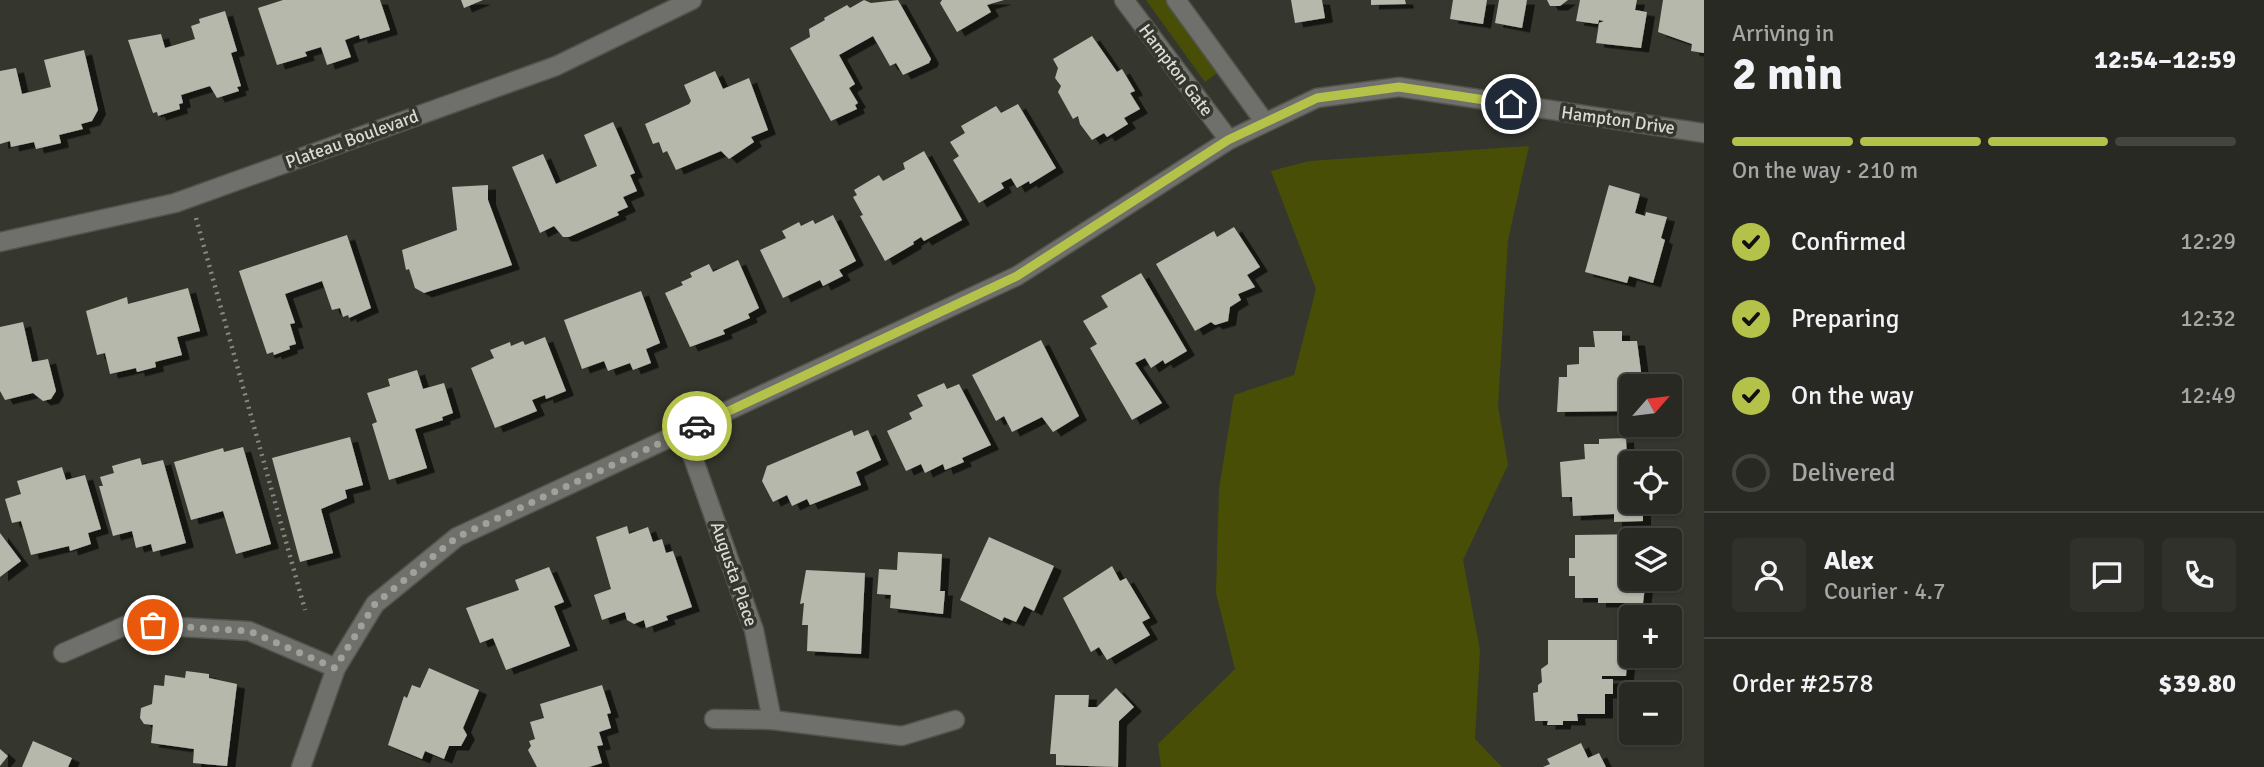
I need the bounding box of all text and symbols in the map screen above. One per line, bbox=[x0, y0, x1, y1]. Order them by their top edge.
street label: Hampton Gate bbox=[1134, 19, 1218, 121]
text: Arriving in bbox=[1732, 19, 1834, 48]
text: 12:54–12:59 bbox=[2094, 44, 2236, 76]
text: 2 min bbox=[1732, 46, 1843, 102]
pin bbox=[1481, 74, 1541, 134]
icon: home bbox=[1492, 85, 1530, 123]
street label: Hampton Drive bbox=[1560, 101, 1676, 139]
street label: Plateau Boulevard bbox=[283, 105, 421, 173]
text: On the way · 210 m bbox=[1732, 156, 1918, 185]
icon: check bbox=[1732, 223, 1770, 261]
text: Confirmed bbox=[1791, 226, 1906, 258]
text: 12:29 bbox=[2180, 227, 2236, 256]
icon: check bbox=[1732, 300, 1770, 338]
text: Preparing bbox=[1791, 303, 1899, 335]
text: 12:32 bbox=[2180, 304, 2236, 333]
north arrow bbox=[1619, 374, 1682, 438]
map controls bbox=[1619, 374, 1682, 745]
icon: check bbox=[1732, 377, 1770, 415]
text: On the way bbox=[1791, 380, 1914, 412]
text: 12:49 bbox=[2180, 381, 2236, 410]
courier bbox=[662, 391, 732, 461]
icon: car bbox=[678, 407, 716, 445]
button: locate bbox=[1619, 451, 1682, 514]
text: Delivered bbox=[1791, 457, 1896, 489]
street label: Augusta Place bbox=[706, 519, 762, 629]
button: layers bbox=[1619, 528, 1682, 591]
button: person bbox=[1732, 538, 1806, 612]
button: chat bbox=[2070, 538, 2144, 612]
button: phone bbox=[2162, 538, 2236, 612]
text: Alex bbox=[1824, 545, 1874, 577]
text: Courier · 4.7 bbox=[1824, 577, 1945, 606]
pin bbox=[123, 595, 183, 655]
button: + bbox=[1619, 605, 1682, 668]
icon: bag bbox=[134, 606, 172, 644]
text: Order #2578 bbox=[1732, 668, 1873, 700]
text: $39.80 bbox=[2158, 668, 2236, 700]
button: − bbox=[1619, 682, 1682, 745]

